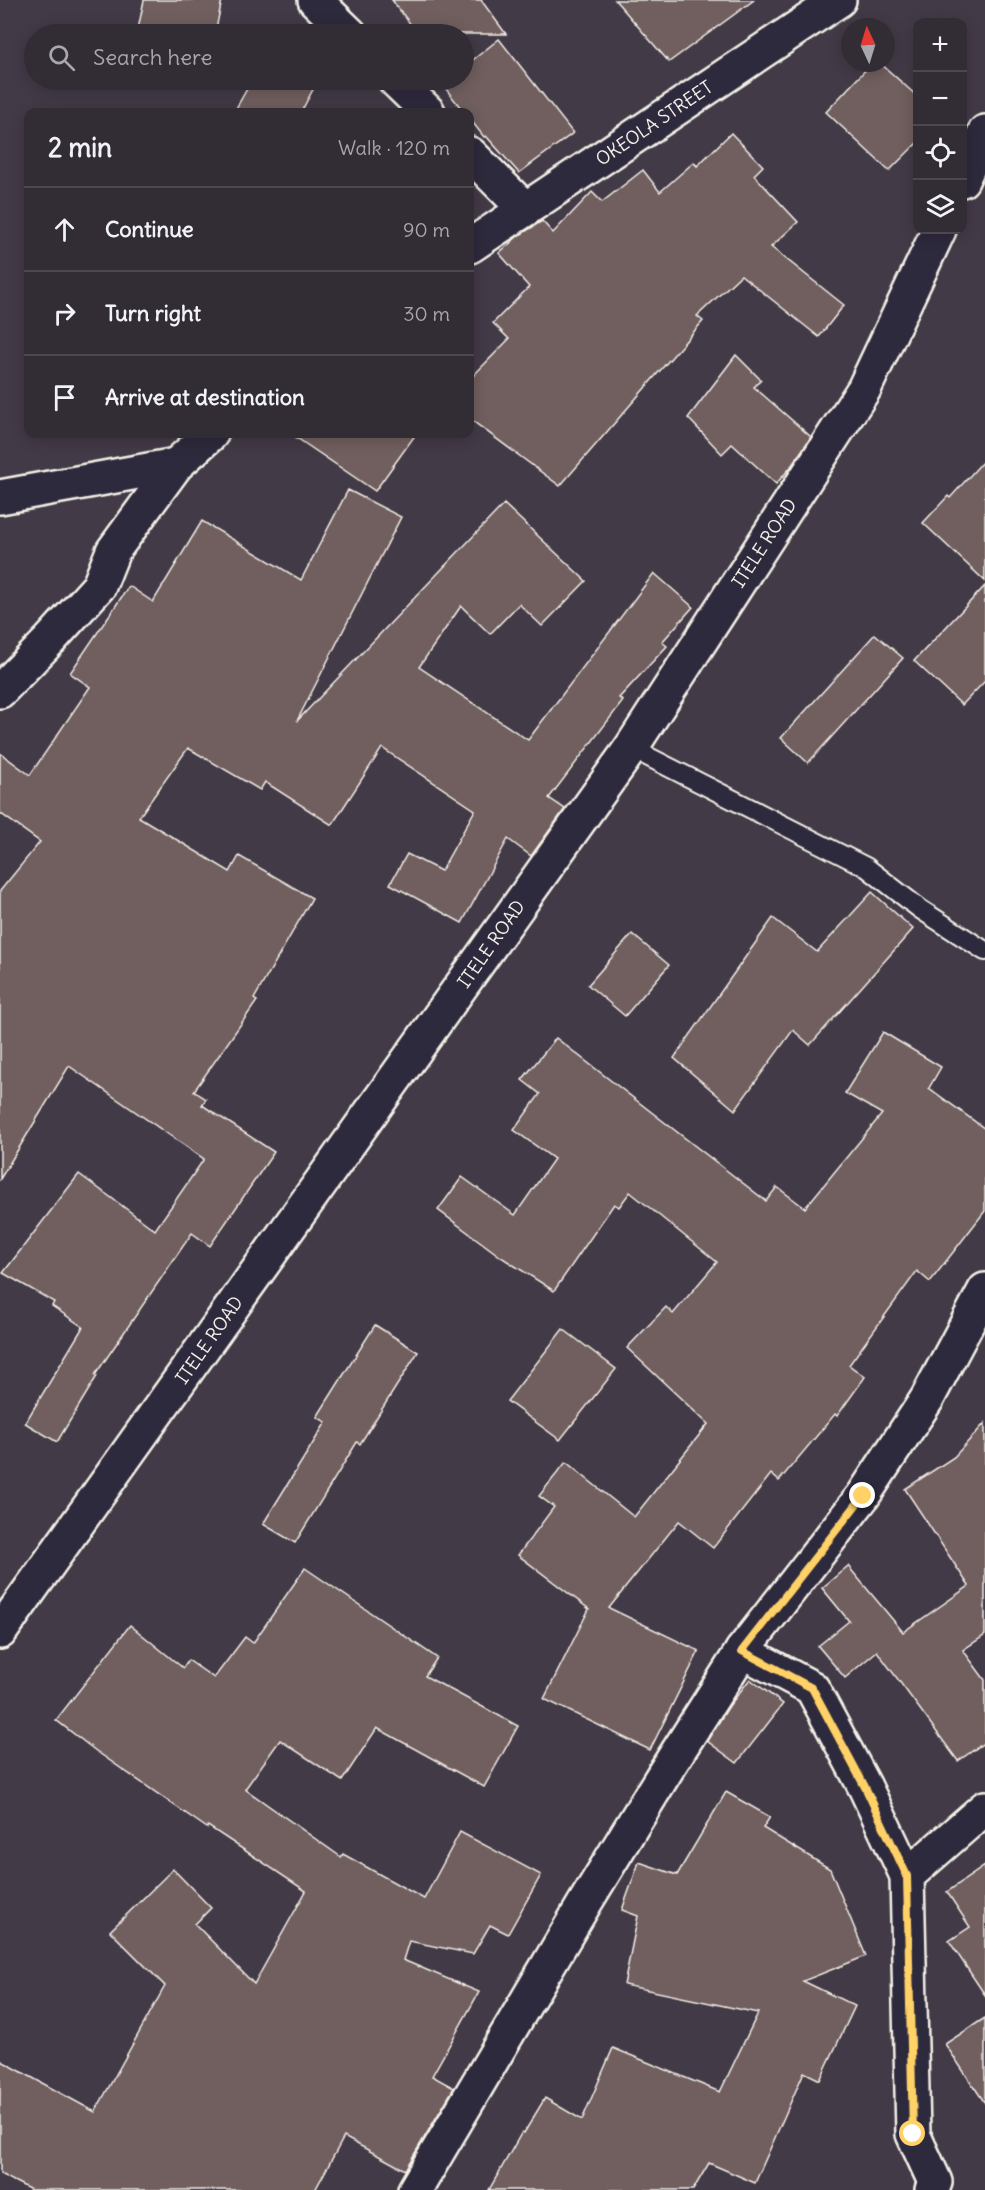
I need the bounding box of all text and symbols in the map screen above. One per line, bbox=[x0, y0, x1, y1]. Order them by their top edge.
north arrow bbox=[841, 18, 895, 72]
map controls bbox=[913, 18, 967, 234]
button: + bbox=[913, 18, 967, 72]
search box bbox=[24, 24, 474, 90]
icon: search bbox=[45, 41, 78, 74]
text: Search here bbox=[93, 43, 212, 71]
button: − bbox=[913, 72, 967, 126]
street label: OKEOLA STREET bbox=[591, 75, 717, 171]
button: locate bbox=[913, 126, 967, 180]
text: 2 min bbox=[48, 131, 112, 164]
text: Walk · 120 m bbox=[338, 135, 450, 160]
button: layers bbox=[913, 180, 967, 234]
icon: ahead bbox=[48, 213, 81, 246]
text: Continue bbox=[105, 215, 194, 243]
text: 90 m bbox=[403, 217, 450, 242]
icon: right bbox=[48, 297, 81, 330]
text: Turn right bbox=[105, 299, 201, 327]
text: 30 m bbox=[403, 301, 450, 326]
icon: arrive bbox=[48, 381, 81, 414]
text: Arrive at destination bbox=[105, 383, 305, 411]
street label: ITELE ROAD bbox=[727, 494, 801, 592]
street label: ITELE ROAD bbox=[452, 896, 530, 992]
street label: ITELE ROAD bbox=[170, 1292, 248, 1388]
route end bbox=[849, 1482, 875, 1508]
route start bbox=[899, 2120, 925, 2146]

